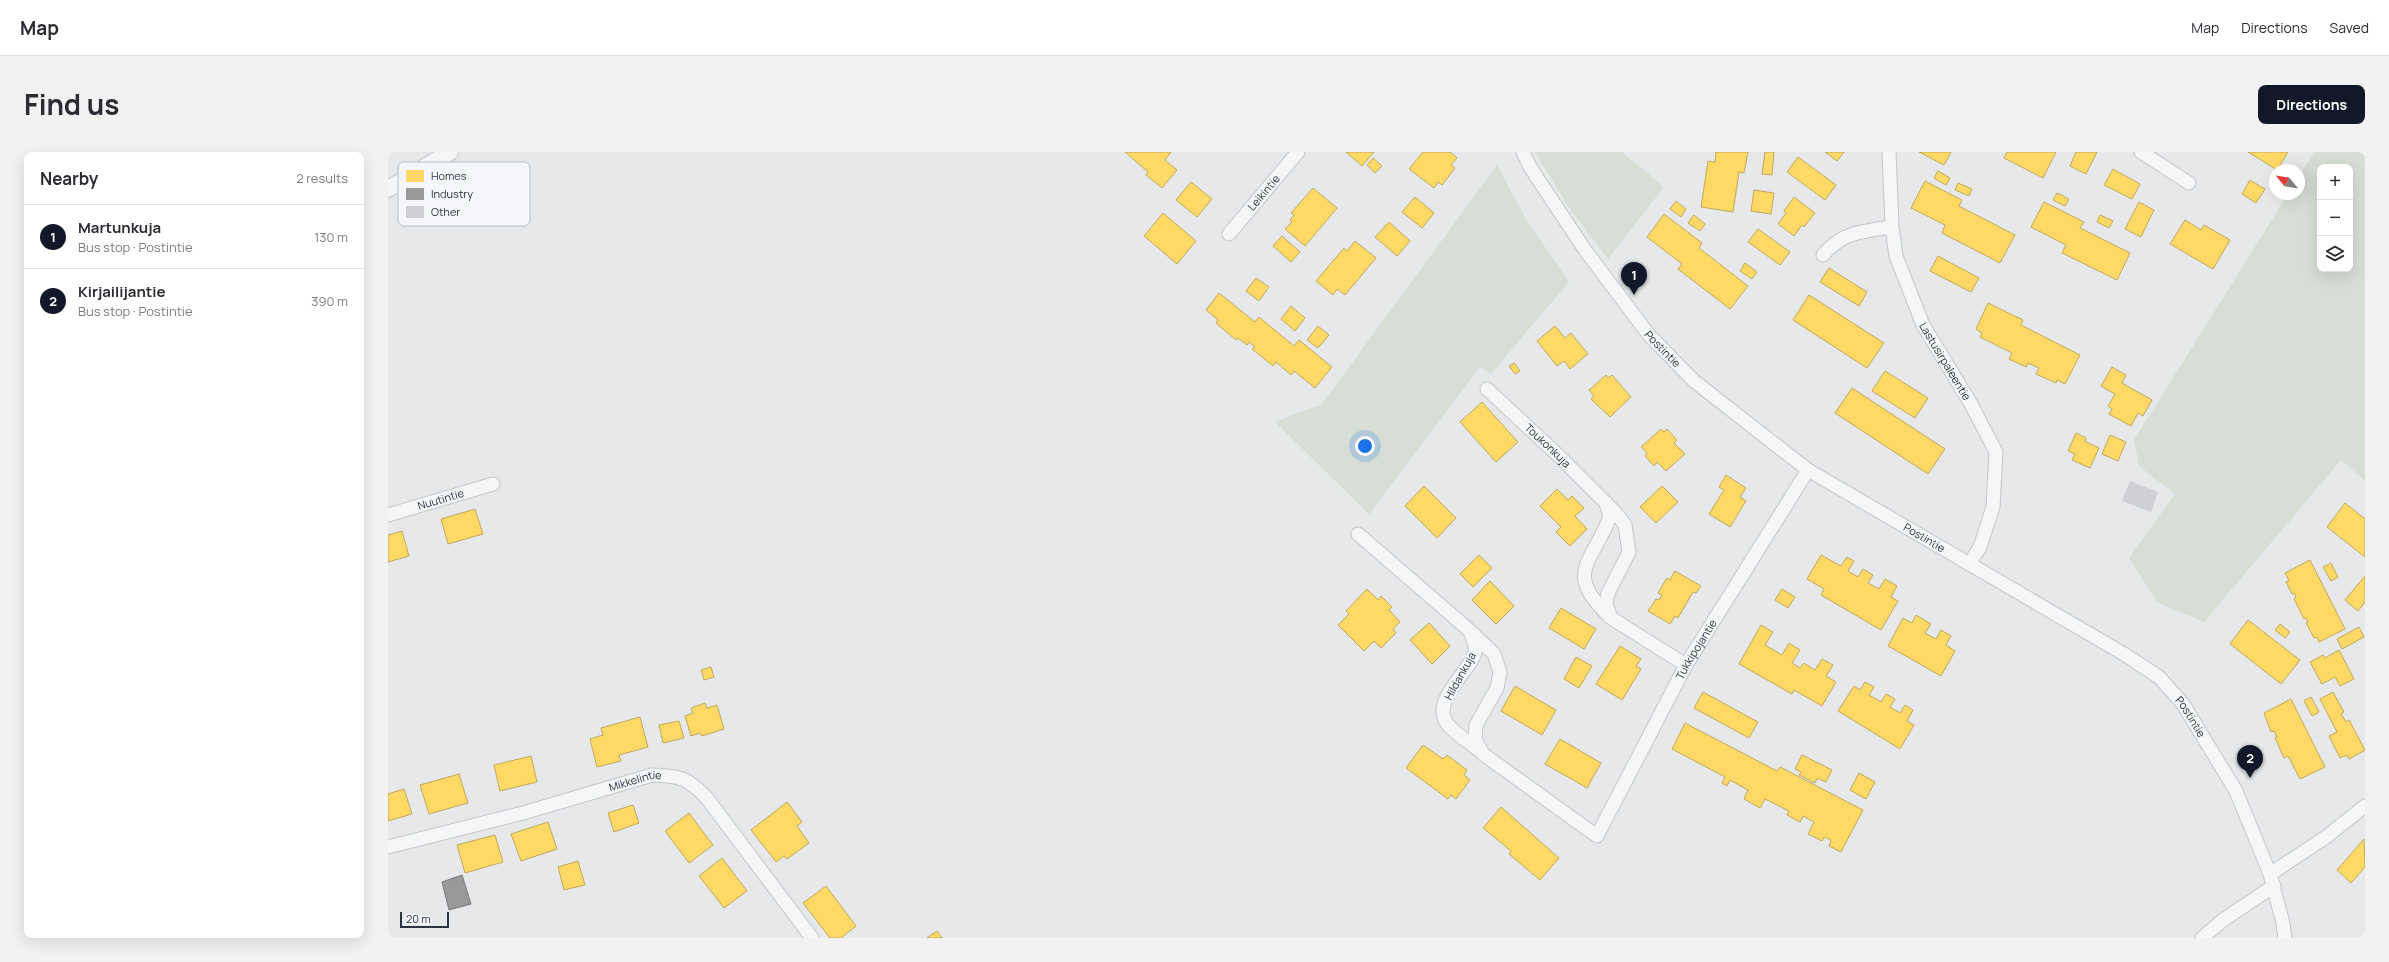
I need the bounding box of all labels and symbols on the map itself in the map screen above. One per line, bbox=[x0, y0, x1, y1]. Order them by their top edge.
legend bbox=[398, 162, 530, 226]
north arrow bbox=[2269, 164, 2305, 200]
text: Homes bbox=[431, 168, 467, 183]
street label: Leikintie bbox=[1244, 171, 1283, 214]
text: Industry bbox=[431, 186, 473, 201]
text: Other bbox=[431, 204, 460, 219]
pin: 1 bbox=[1621, 262, 1647, 295]
street label: Lastusirpaleentie bbox=[1916, 319, 1975, 403]
street label: Postintie bbox=[1641, 327, 1685, 371]
street label: Toukonkuja bbox=[1522, 420, 1574, 471]
your location bbox=[1355, 436, 1375, 456]
street label: Nuutintie bbox=[416, 485, 466, 513]
street label: Postintie bbox=[1901, 519, 1949, 556]
street label: Tukkipojantie bbox=[1672, 616, 1720, 682]
street label: Hildankuja bbox=[1440, 649, 1479, 702]
street label: Postintie bbox=[2172, 693, 2210, 740]
pin: 2 bbox=[2237, 745, 2263, 778]
street label: Mikkelintie bbox=[607, 767, 663, 794]
scale bar bbox=[400, 910, 449, 929]

